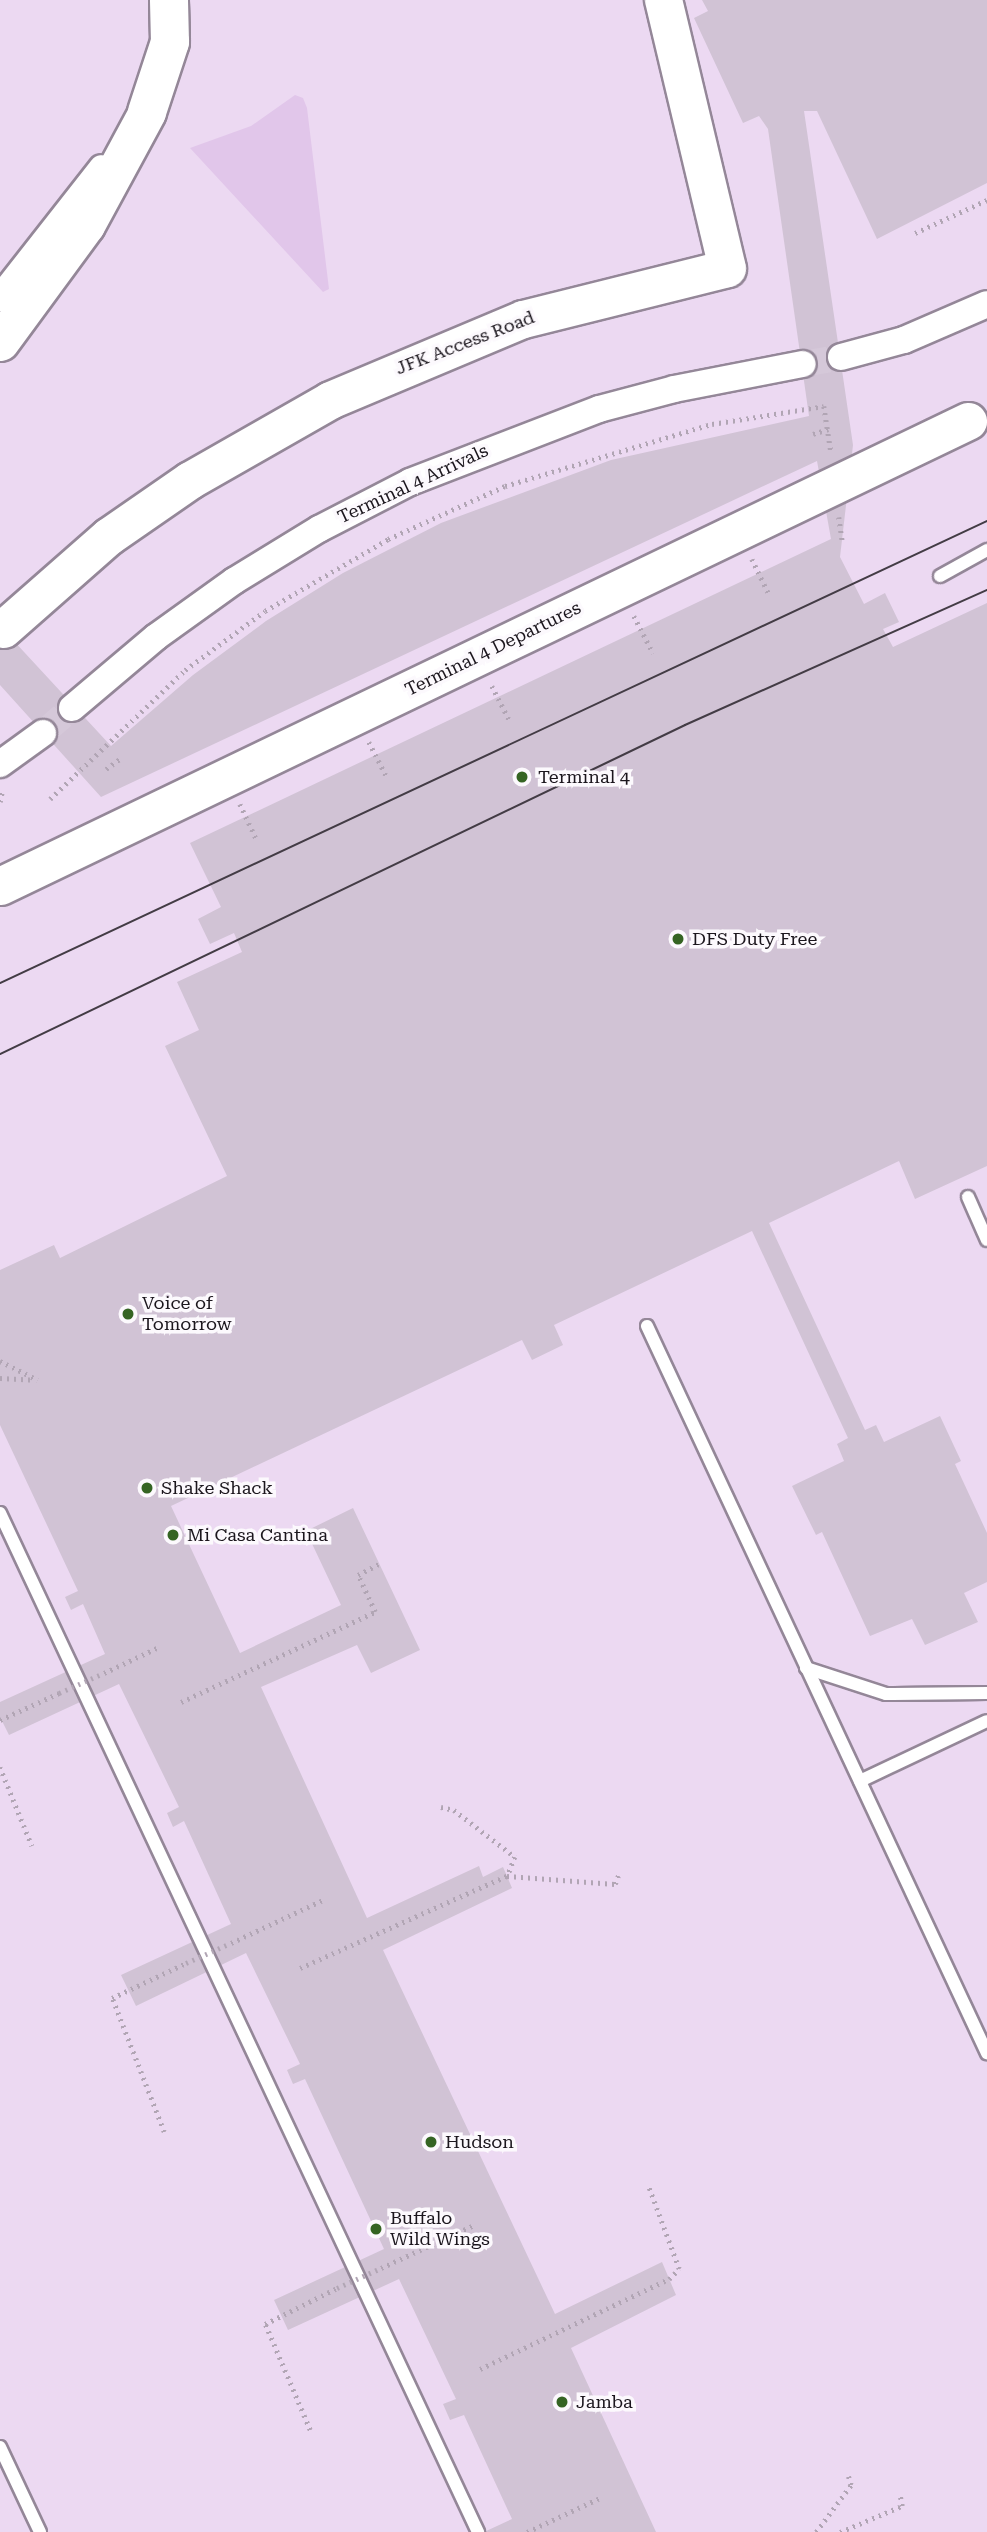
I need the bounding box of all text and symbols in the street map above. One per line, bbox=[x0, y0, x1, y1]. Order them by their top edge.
street label: JFK Access Road bbox=[393, 307, 537, 379]
street label: Terminal 4 Arrivals bbox=[334, 440, 492, 528]
street label: Terminal 4 Departures bbox=[402, 597, 584, 701]
place label: Terminal 4 bbox=[538, 766, 630, 788]
marker: Terminal 4 bbox=[512, 767, 532, 787]
place label: DFS Duty Free bbox=[692, 928, 817, 950]
marker: DFS Duty Free bbox=[670, 931, 686, 947]
place label: Voice of Tomorrow bbox=[142, 1293, 232, 1336]
marker: Voice of Tomorrow bbox=[120, 1306, 136, 1322]
place label: Shake Shack bbox=[161, 1477, 273, 1499]
marker: Shake Shack bbox=[139, 1480, 155, 1496]
place label: Mi Casa Cantina bbox=[187, 1524, 328, 1546]
marker: Mi Casa Cantina bbox=[165, 1527, 181, 1543]
place label: Hudson bbox=[445, 2131, 514, 2153]
marker: Hudson bbox=[423, 2134, 439, 2150]
place label: Buffalo Wild Wings bbox=[390, 2208, 490, 2250]
marker: Buffalo Wild Wings bbox=[368, 2221, 384, 2237]
place label: Jamba bbox=[576, 2391, 633, 2413]
marker: Jamba bbox=[554, 2394, 570, 2410]

